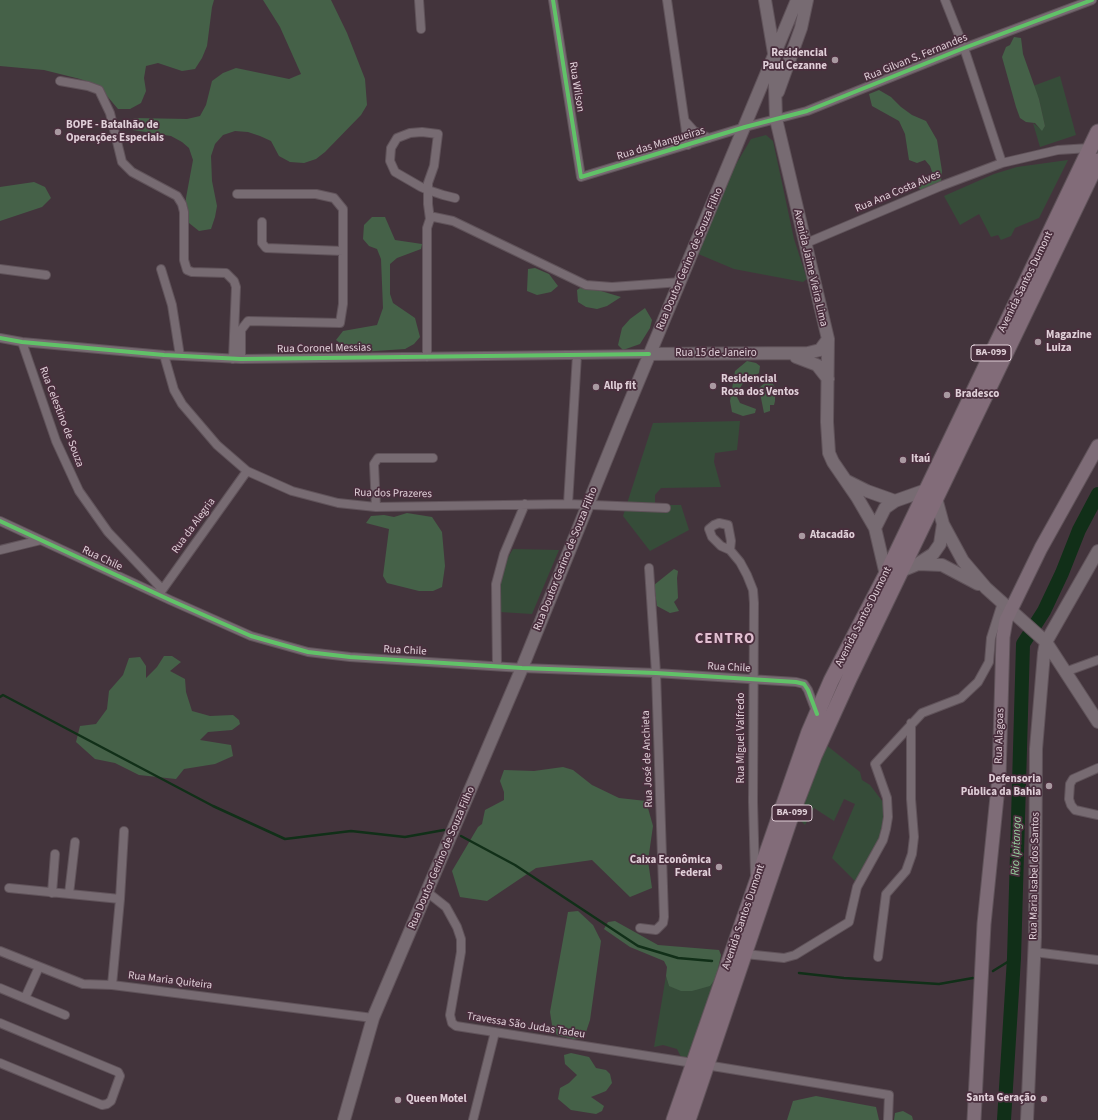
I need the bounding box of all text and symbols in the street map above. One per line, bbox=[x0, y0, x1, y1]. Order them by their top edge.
street label: Rua Gilvan S. Fernandes bbox=[862, 31, 970, 85]
place label: Residencial Paul Cezanne bbox=[762, 47, 827, 73]
marker: Residencial Paul Cezanne bbox=[830, 55, 840, 65]
street label: Rua Wilson bbox=[566, 61, 586, 113]
place label: BOPE - Batalhão de Operações Especiais bbox=[66, 119, 164, 145]
street label: Rua das Mangueiras bbox=[615, 124, 707, 164]
marker: BOPE - Batalhão de Operações Especiais bbox=[53, 127, 63, 137]
street label: Rua Ana Costa Alves bbox=[853, 168, 943, 216]
street label: Rua Doutor Gerino de Souza Filho bbox=[654, 186, 726, 332]
street label: Avenida Jaime Vieira Lima bbox=[790, 208, 830, 328]
street label: Avenida Santos Dumont bbox=[996, 230, 1056, 334]
place label: Magazine Luiza bbox=[1046, 329, 1092, 355]
marker: Magazine Luiza bbox=[1033, 337, 1043, 347]
street label: Rua Coronel Messias bbox=[277, 342, 371, 356]
road number: BA-099 bbox=[971, 345, 1011, 361]
street label: Rua 15 de Janeiro bbox=[675, 347, 757, 361]
street label: Rua Celestino de Souza bbox=[36, 365, 86, 469]
place label: Residencial Rosa dos Ventos bbox=[721, 373, 799, 399]
place label: Allp fit bbox=[604, 380, 636, 394]
marker: Residencial Rosa dos Ventos bbox=[708, 381, 718, 391]
marker: Allp fit bbox=[591, 382, 601, 392]
place label: Bradesco bbox=[955, 388, 999, 402]
marker: Bradesco bbox=[942, 390, 952, 400]
place label: Itaú bbox=[911, 453, 930, 467]
marker: Itaú bbox=[898, 455, 908, 465]
street label: Rua Doutor Gerino de Souza Filho bbox=[531, 485, 601, 633]
street label: Rua dos Prazeres bbox=[354, 487, 432, 501]
street label: Rua da Alegria bbox=[169, 496, 219, 556]
place label: Atacadão bbox=[810, 529, 855, 543]
marker: Atacadão bbox=[797, 531, 807, 541]
street label: Rua Chile bbox=[80, 544, 124, 574]
street label: Avenida Santos Dumont bbox=[833, 565, 895, 669]
district label: CENTRO bbox=[695, 631, 755, 649]
street label: Rua Chile bbox=[383, 643, 427, 659]
street label: Rua Chile bbox=[707, 660, 751, 676]
street label: Rua Miguel Valfredo bbox=[735, 693, 749, 783]
street label: Rua Alagoas bbox=[992, 708, 1008, 764]
street label: Rua José de Anchieta bbox=[640, 710, 656, 808]
place label: Defensoria Pública da Bahia bbox=[961, 773, 1041, 799]
marker: Defensoria Pública da Bahia bbox=[1044, 781, 1054, 791]
street label: Rua Doutor Gerino de Souza Filho bbox=[406, 785, 478, 931]
road number: BA-099 bbox=[772, 805, 812, 821]
street label: Rua Maria Isabel dos Santos bbox=[1027, 812, 1043, 940]
water label: Rio Ipitanga bbox=[1009, 816, 1025, 876]
place label: Caixa Econômica Federal bbox=[630, 854, 711, 880]
marker: Caixa Econômica Federal bbox=[714, 862, 724, 872]
street label: Avenida Santos Dumont bbox=[720, 863, 768, 971]
street label: Rua Maria Quiteira bbox=[127, 969, 213, 993]
street label: Travessa São Judas Tadeu bbox=[466, 1010, 586, 1042]
place label: Santa Geração bbox=[966, 1092, 1036, 1106]
place label: Queen Motel bbox=[406, 1093, 467, 1107]
marker: Santa Geração bbox=[1039, 1094, 1049, 1104]
marker: Queen Motel bbox=[393, 1095, 403, 1105]

